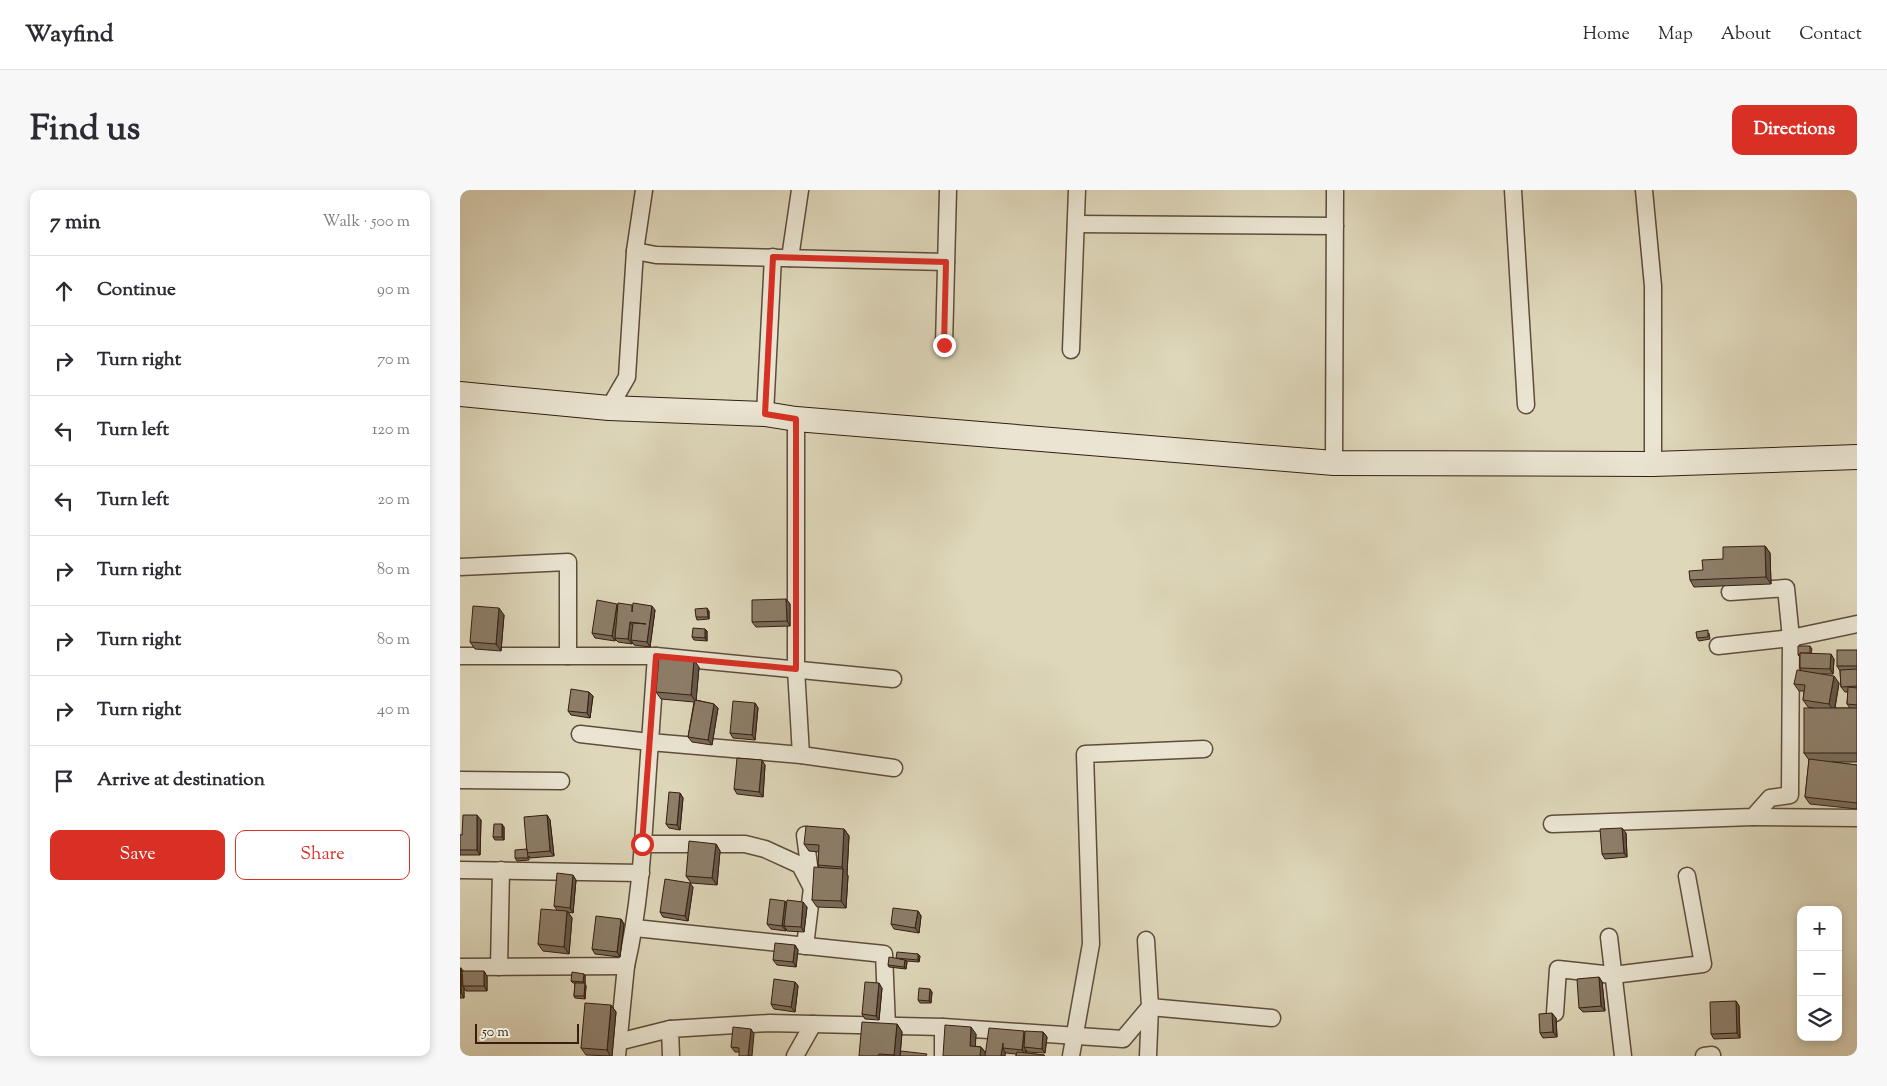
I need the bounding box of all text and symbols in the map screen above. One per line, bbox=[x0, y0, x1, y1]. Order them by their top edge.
text: Wayfind bbox=[25, 18, 113, 52]
text: Home bbox=[1583, 22, 1630, 48]
text: Map bbox=[1658, 22, 1693, 48]
text: About bbox=[1721, 22, 1771, 48]
text: Contact bbox=[1799, 22, 1862, 48]
text: Find us bbox=[30, 105, 140, 156]
button: Directions bbox=[1732, 105, 1857, 155]
text: 7 min bbox=[50, 208, 101, 238]
text: Walk · 500 m bbox=[323, 211, 410, 234]
icon: ahead bbox=[50, 277, 78, 305]
text: Continue bbox=[97, 277, 176, 304]
text: 90 m bbox=[377, 279, 410, 302]
route end bbox=[933, 334, 956, 357]
icon: right bbox=[50, 347, 78, 375]
text: Turn right bbox=[97, 347, 181, 374]
text: 70 m bbox=[377, 349, 410, 372]
icon: left bbox=[50, 417, 78, 445]
text: Turn left bbox=[97, 417, 169, 444]
text: 120 m bbox=[372, 419, 410, 442]
icon: left bbox=[50, 487, 78, 515]
text: Turn left bbox=[97, 487, 169, 514]
text: 20 m bbox=[377, 489, 410, 512]
icon: right bbox=[50, 557, 78, 585]
text: Turn right bbox=[97, 557, 181, 584]
text: 80 m bbox=[377, 559, 410, 582]
icon: right bbox=[50, 627, 78, 655]
text: Turn right bbox=[97, 627, 181, 654]
text: 80 m bbox=[377, 629, 410, 652]
icon: right bbox=[50, 697, 78, 725]
text: Turn right bbox=[97, 697, 181, 724]
text: 40 m bbox=[377, 699, 410, 722]
icon: arrive bbox=[50, 767, 78, 795]
text: Arrive at destination bbox=[97, 767, 265, 794]
button: Save bbox=[50, 830, 225, 880]
button: Share bbox=[235, 830, 410, 880]
route start bbox=[631, 833, 654, 856]
map controls bbox=[1797, 906, 1842, 1041]
button: + bbox=[1797, 906, 1842, 951]
button: − bbox=[1797, 951, 1842, 996]
button: layers bbox=[1797, 996, 1842, 1041]
scale bar bbox=[475, 1021, 579, 1044]
text: 50 m bbox=[482, 1023, 509, 1043]

